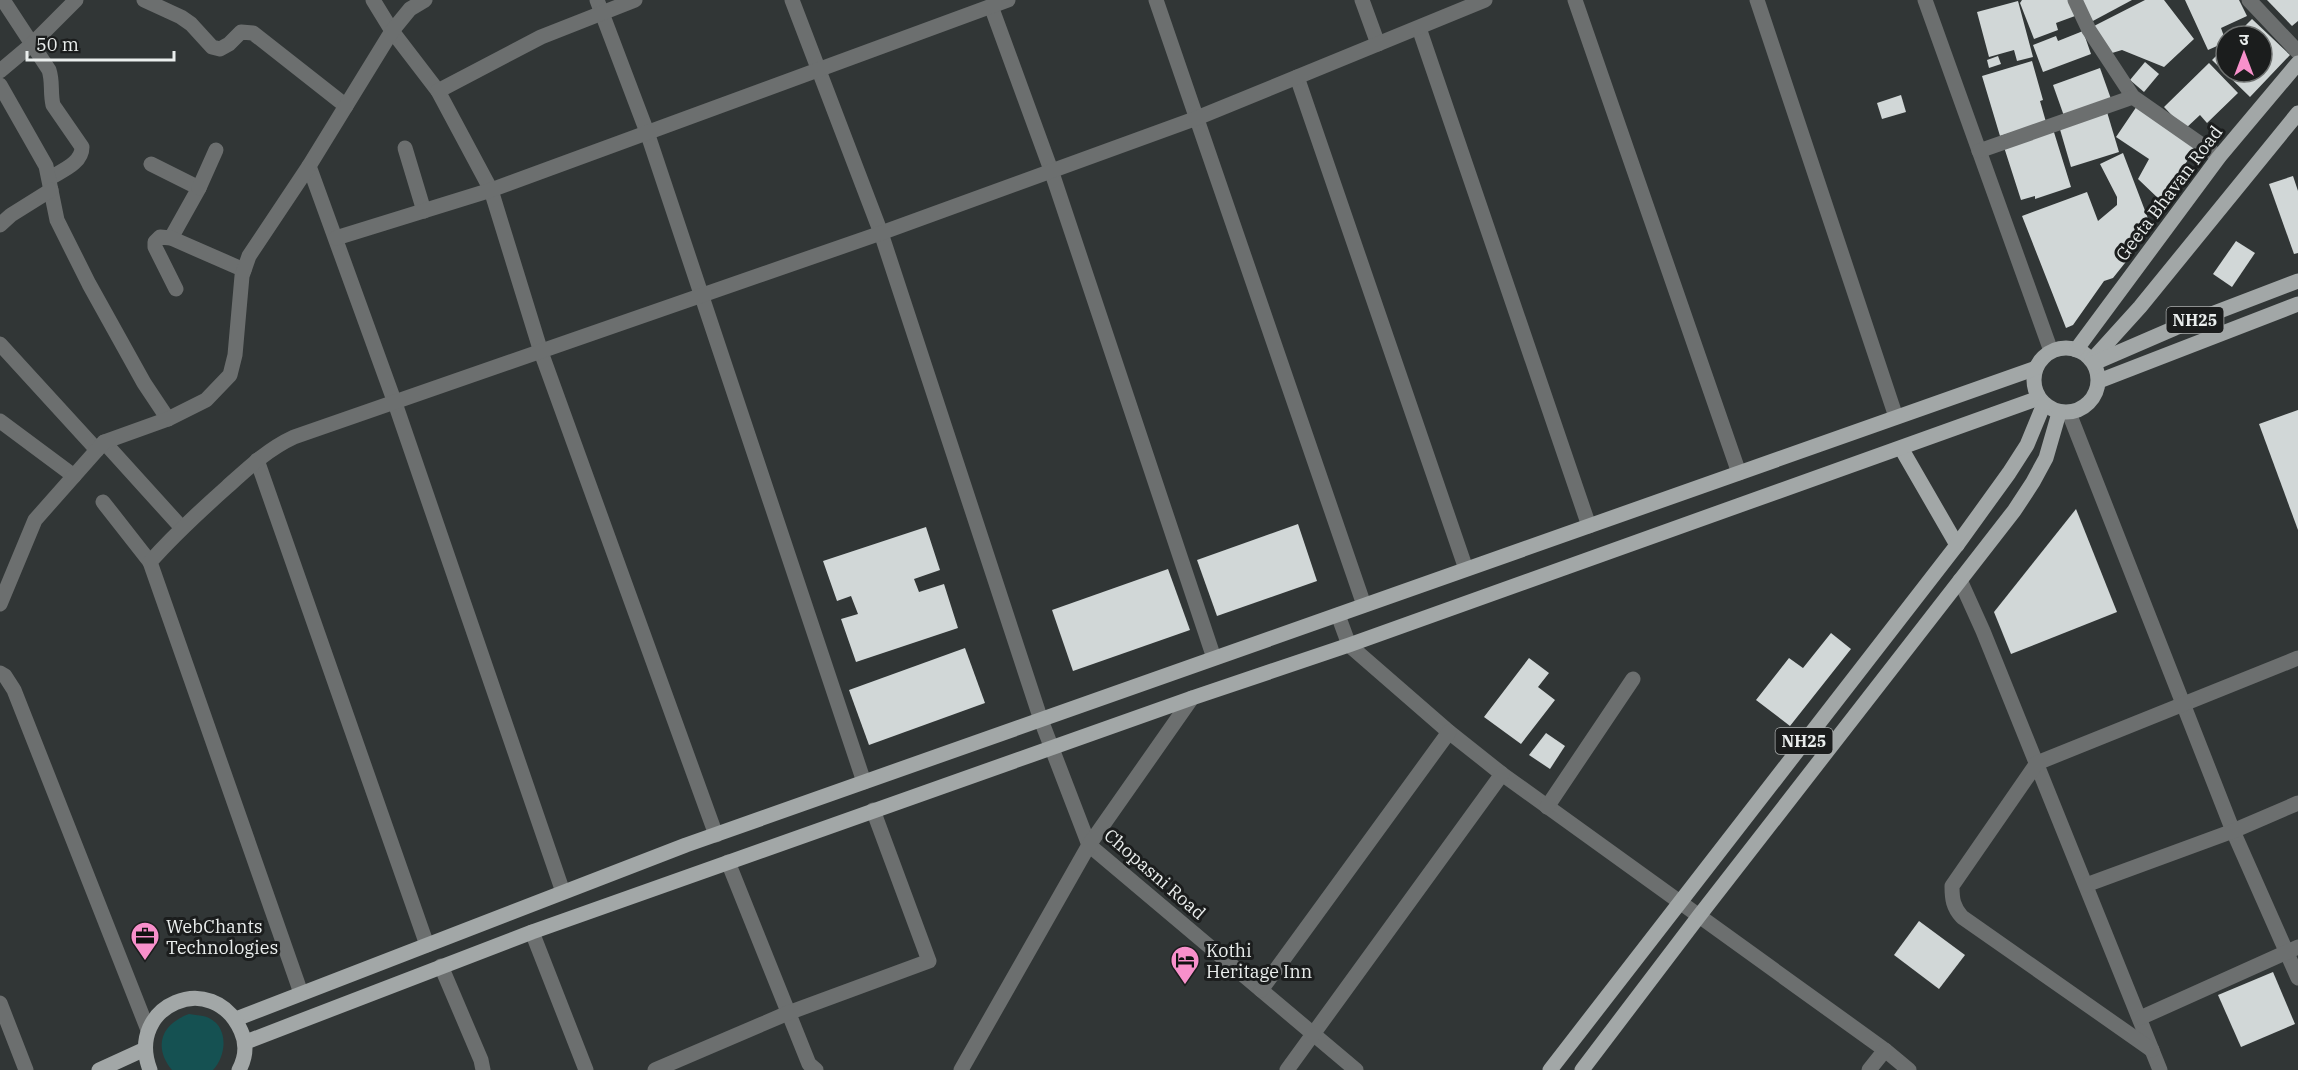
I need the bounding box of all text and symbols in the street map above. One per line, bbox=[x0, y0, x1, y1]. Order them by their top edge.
scale bar bbox=[27, 24, 174, 62]
north arrow bbox=[2214, 24, 2274, 84]
text: उ bbox=[2239, 29, 2249, 49]
text: 50 m bbox=[36, 33, 79, 56]
street label: Geeta Bhavan Road bbox=[2111, 121, 2227, 265]
road number: NH25 bbox=[2166, 307, 2224, 333]
road number: NH25 bbox=[1776, 728, 1832, 754]
street label: Chopasni Road bbox=[1099, 824, 1211, 924]
place label: WebChants Technologies bbox=[166, 915, 278, 959]
office icon: WebChants Technologies bbox=[129, 920, 161, 962]
place label: Kothi Heritage Inn bbox=[1206, 939, 1312, 983]
hotel icon: Kothi Heritage Inn bbox=[1169, 944, 1201, 986]

